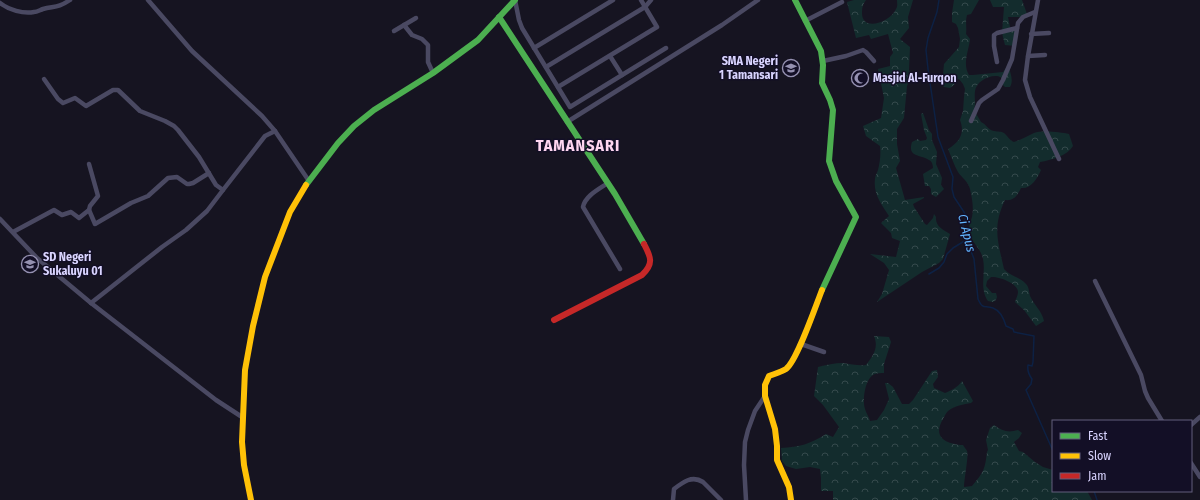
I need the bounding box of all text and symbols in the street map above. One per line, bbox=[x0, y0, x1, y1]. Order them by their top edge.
place label: SMA Negeri 1 Tamansari bbox=[719, 54, 778, 82]
school or university icon: SMA Negeri 1 Tamansari bbox=[781, 58, 801, 78]
mosque icon: Masjid Al-Furqon bbox=[850, 68, 870, 88]
place label: Masjid Al-Furqon bbox=[873, 71, 957, 85]
district label: TAMANSARI bbox=[536, 136, 620, 155]
water label: Ci Apus bbox=[955, 212, 979, 254]
place label: SD Negeri Sukaluyu 01 bbox=[43, 250, 103, 278]
school or university icon: SD Negeri Sukaluyu 01 bbox=[20, 254, 40, 274]
legend bbox=[1052, 420, 1192, 492]
text: Fast bbox=[1088, 429, 1107, 443]
text: Slow bbox=[1088, 449, 1111, 463]
text: Jam bbox=[1088, 469, 1106, 483]

